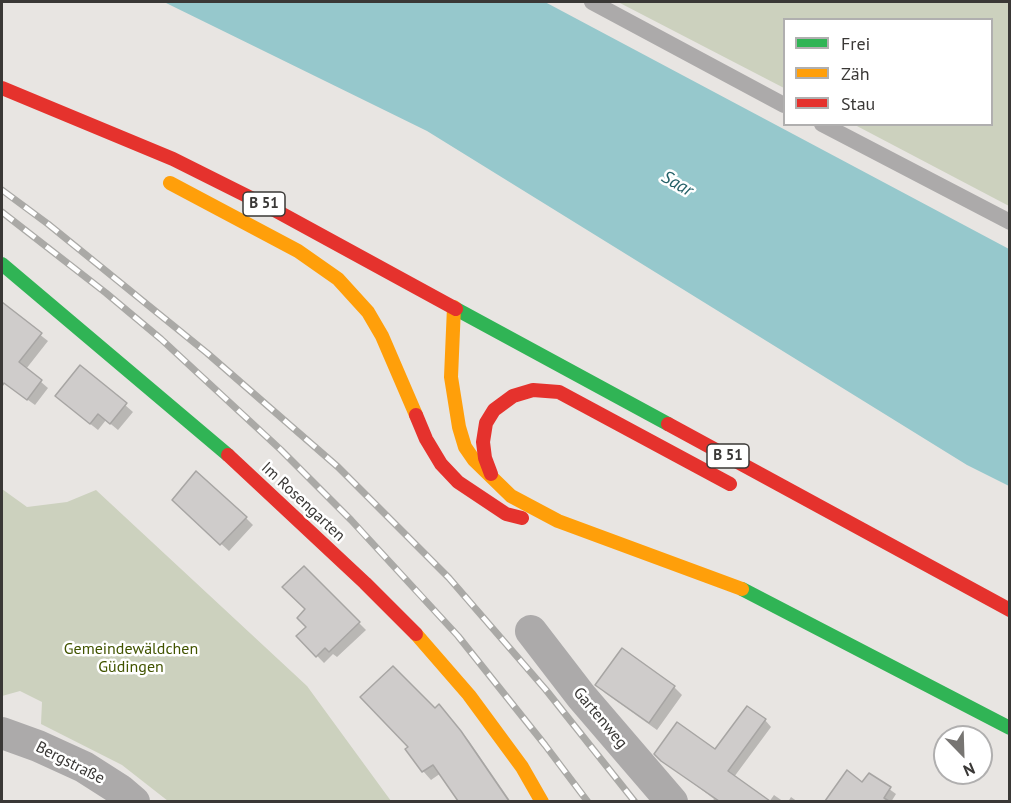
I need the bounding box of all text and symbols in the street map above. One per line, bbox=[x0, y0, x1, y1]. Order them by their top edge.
legend bbox=[783, 18, 993, 126]
text: Frei bbox=[841, 32, 870, 55]
text: Zäh bbox=[841, 62, 870, 85]
text: Stau bbox=[841, 92, 875, 115]
water label: Saar bbox=[658, 167, 696, 201]
road number: B 51 bbox=[243, 192, 285, 216]
road number: B 51 bbox=[707, 444, 749, 468]
street label: Im Rosengarten bbox=[257, 458, 349, 546]
park label: Gemeindewäldchen Güdingen bbox=[64, 639, 198, 677]
street label: Gartenweg bbox=[569, 684, 631, 752]
north arrow bbox=[933, 725, 993, 785]
street label: Bergstraße bbox=[32, 738, 108, 788]
text: N bbox=[961, 758, 978, 781]

